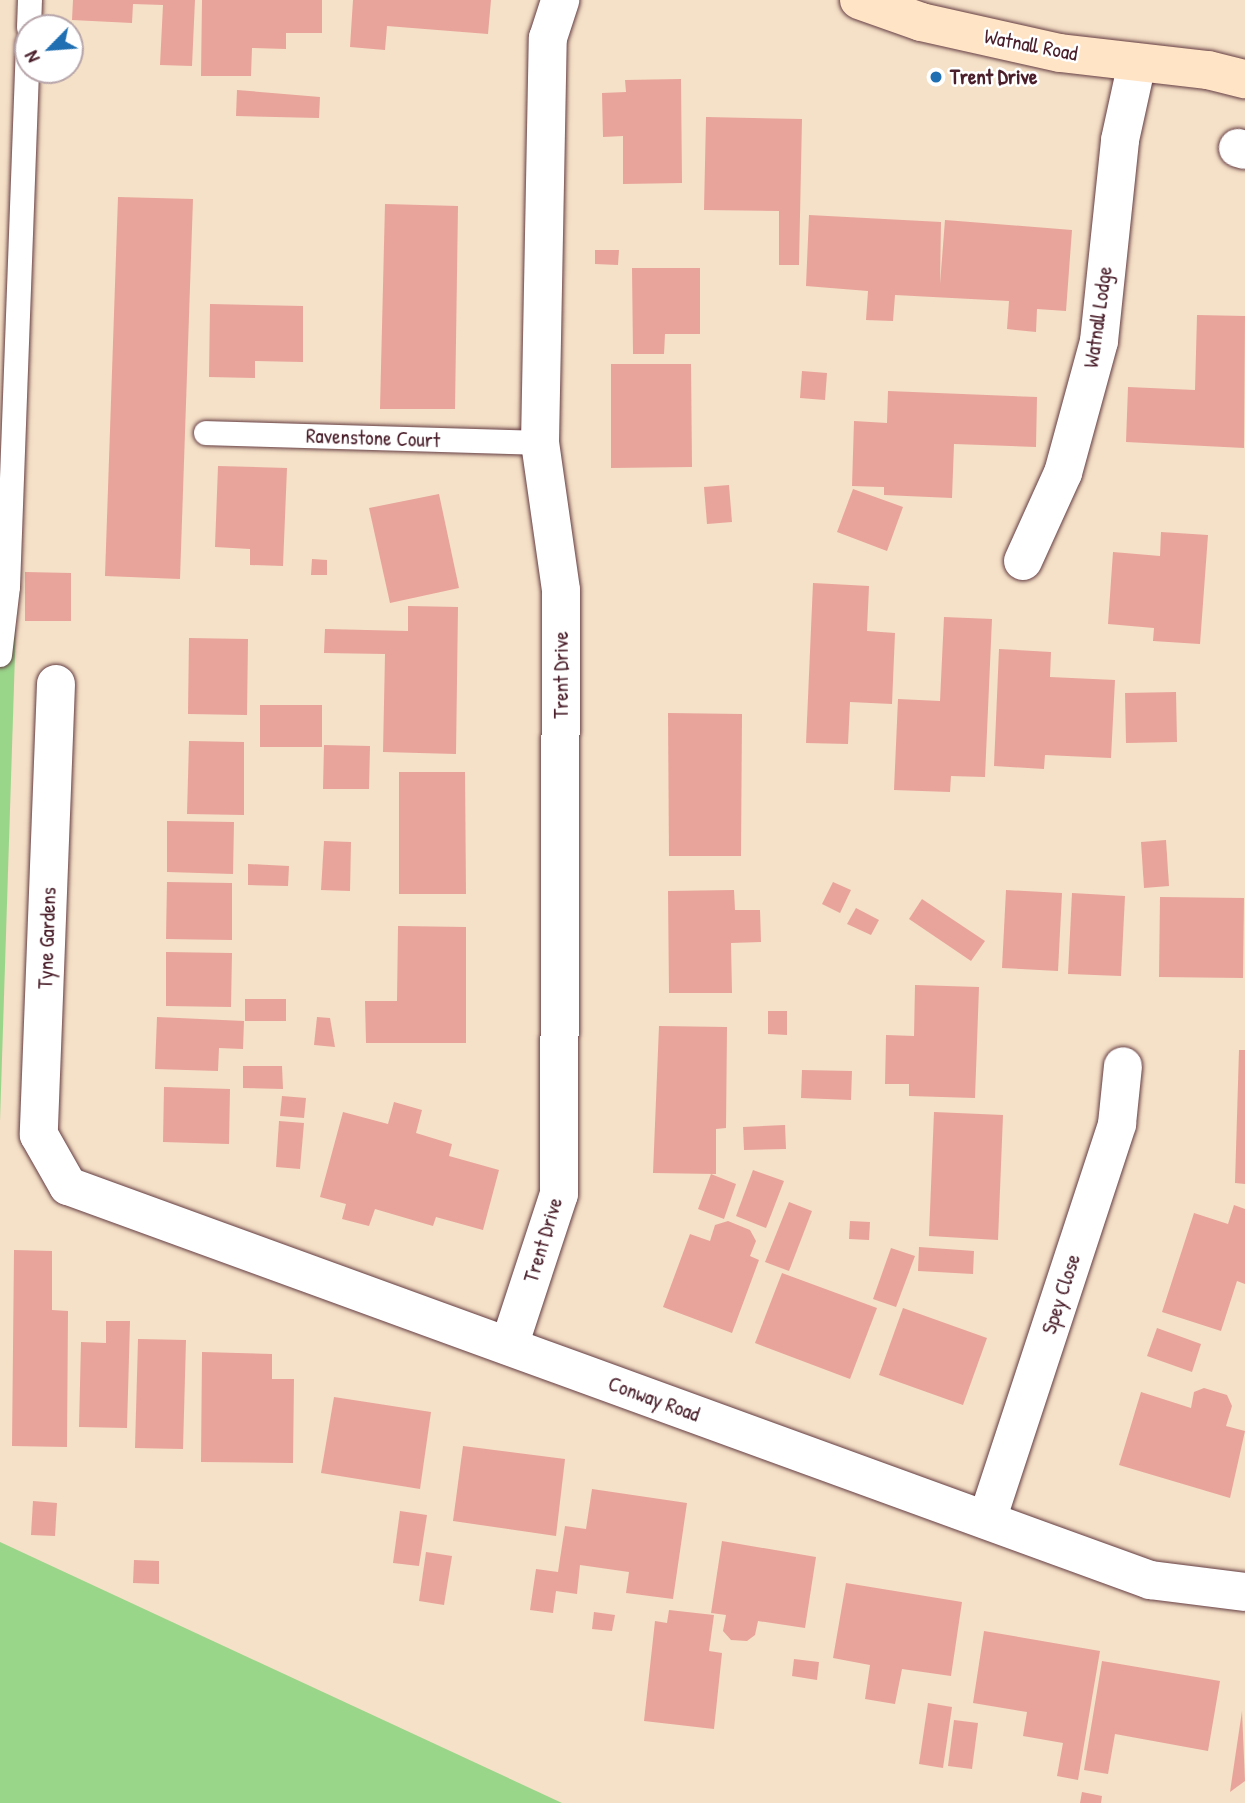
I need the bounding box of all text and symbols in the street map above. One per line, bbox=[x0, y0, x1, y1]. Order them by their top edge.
north arrow bbox=[14, 14, 84, 84]
street label: Watnall Road bbox=[982, 24, 1080, 66]
text: N bbox=[18, 47, 46, 67]
place label: Trent Drive bbox=[950, 64, 1037, 90]
marker: Trent Drive bbox=[928, 69, 944, 85]
street label: Watnall Lodge bbox=[1078, 265, 1118, 369]
street label: Ravenstone Court bbox=[306, 423, 440, 453]
street label: Trent Drive bbox=[548, 631, 574, 719]
street label: Tyne Gardens bbox=[33, 887, 61, 989]
street label: Trent Drive bbox=[518, 1195, 568, 1285]
street label: Spey Close bbox=[1036, 1251, 1086, 1337]
street label: Conway Road bbox=[605, 1371, 703, 1427]

